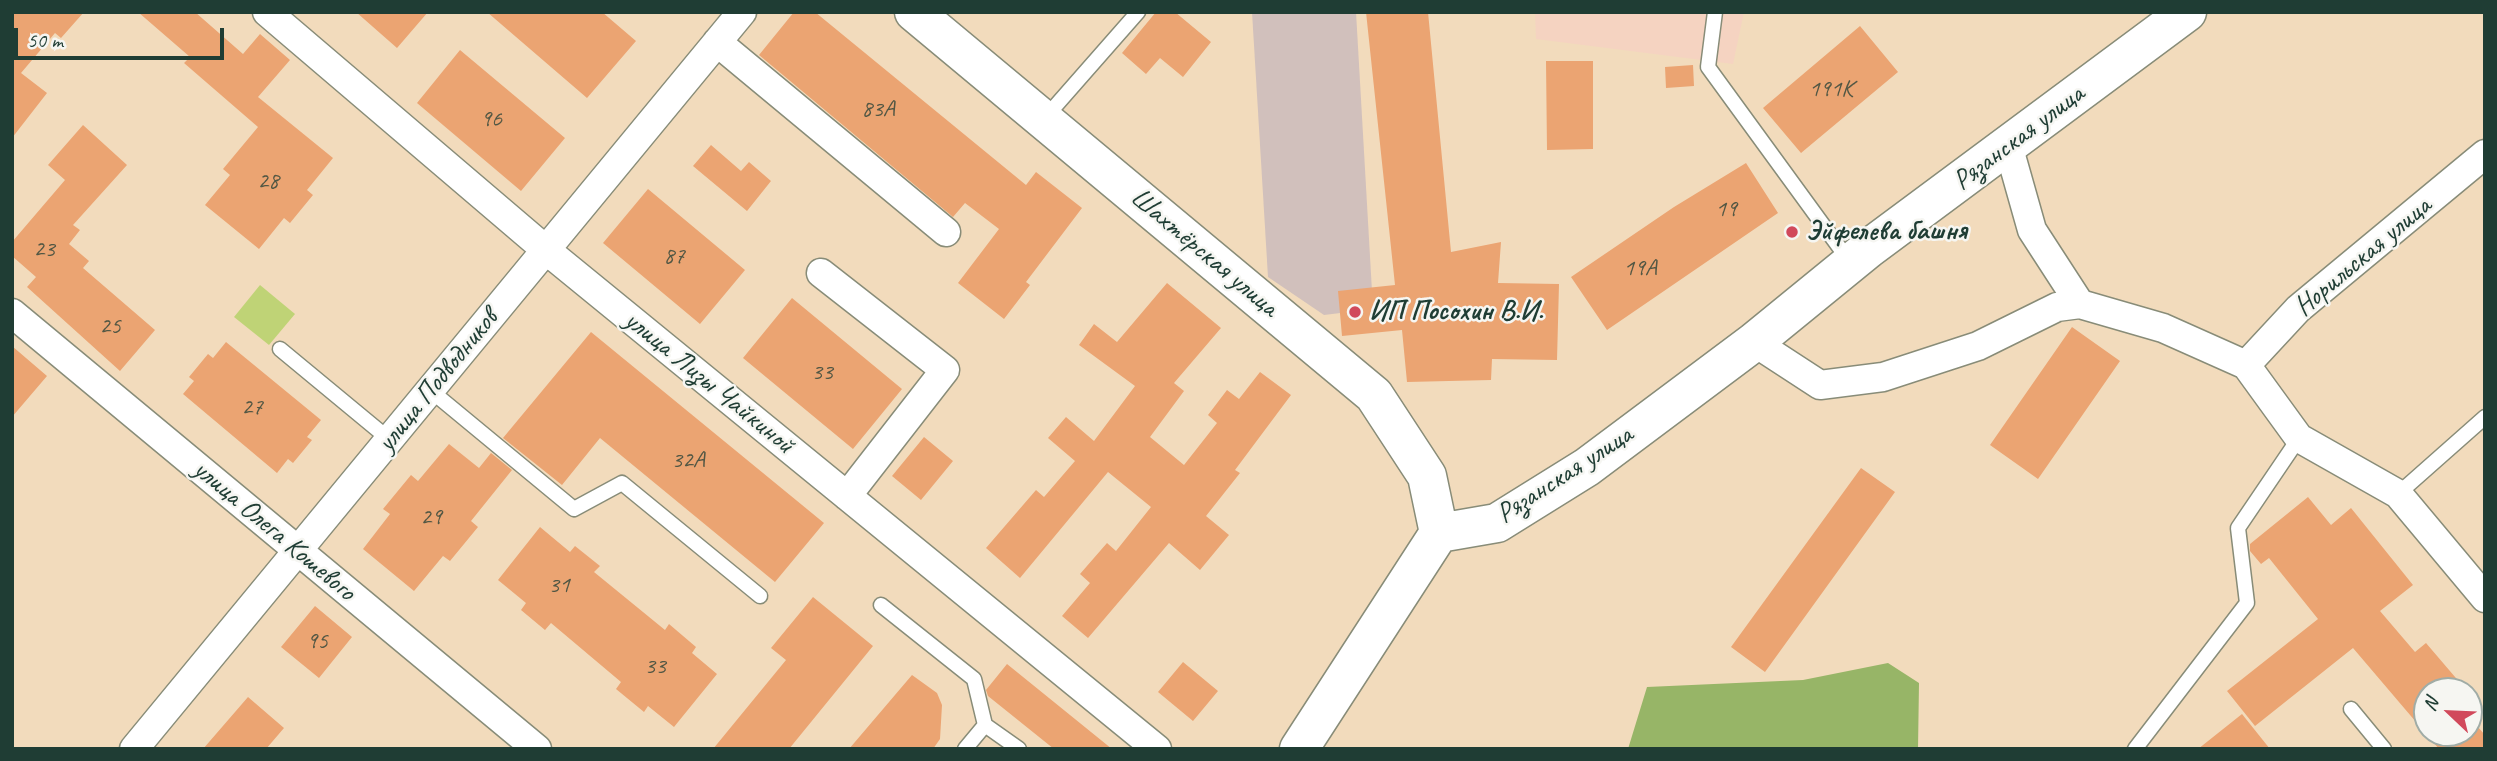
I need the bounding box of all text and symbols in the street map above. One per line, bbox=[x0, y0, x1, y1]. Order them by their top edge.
scale bar bbox=[18, 14, 228, 58]
text: 50 m bbox=[27, 27, 63, 53]
house number: 191К bbox=[1809, 76, 1853, 104]
street label: Рязанская улица bbox=[1947, 78, 2091, 198]
house number: 83А bbox=[861, 96, 895, 124]
house number: 96 bbox=[480, 106, 502, 134]
house number: 28 bbox=[257, 168, 279, 196]
street label: Шахтёрская улица bbox=[1123, 181, 1285, 325]
street label: Норильская улица bbox=[2288, 190, 2438, 324]
house number: 19 bbox=[1715, 196, 1737, 224]
place label: Эйфелева башня bbox=[1806, 215, 1967, 249]
marker: Эйфелева башня bbox=[1784, 224, 1800, 240]
house number: 23 bbox=[33, 236, 55, 264]
house number: 87 bbox=[663, 243, 685, 271]
house number: 19А bbox=[1623, 255, 1657, 283]
place label: ИП Посохин В.И. bbox=[1369, 295, 1543, 329]
street label: улица Подводников bbox=[370, 303, 506, 459]
street label: улица Лизы Чайкиной bbox=[617, 304, 801, 462]
marker: ИП Посохин В.И. bbox=[1347, 304, 1363, 320]
house number: 25 bbox=[99, 313, 121, 341]
house number: 33 bbox=[811, 359, 833, 387]
house number: 27 bbox=[241, 394, 263, 422]
street label: Рязанская улица bbox=[1491, 419, 1639, 531]
house number: 32А bbox=[671, 447, 705, 475]
street label: улица Олега Кошевого bbox=[186, 453, 362, 609]
house number: 29 bbox=[420, 504, 442, 532]
house number: 31 bbox=[548, 572, 570, 600]
house number: 95 bbox=[306, 628, 328, 656]
house number: 33 bbox=[644, 653, 666, 681]
north arrow bbox=[2413, 677, 2483, 747]
text: N bbox=[2417, 694, 2444, 715]

